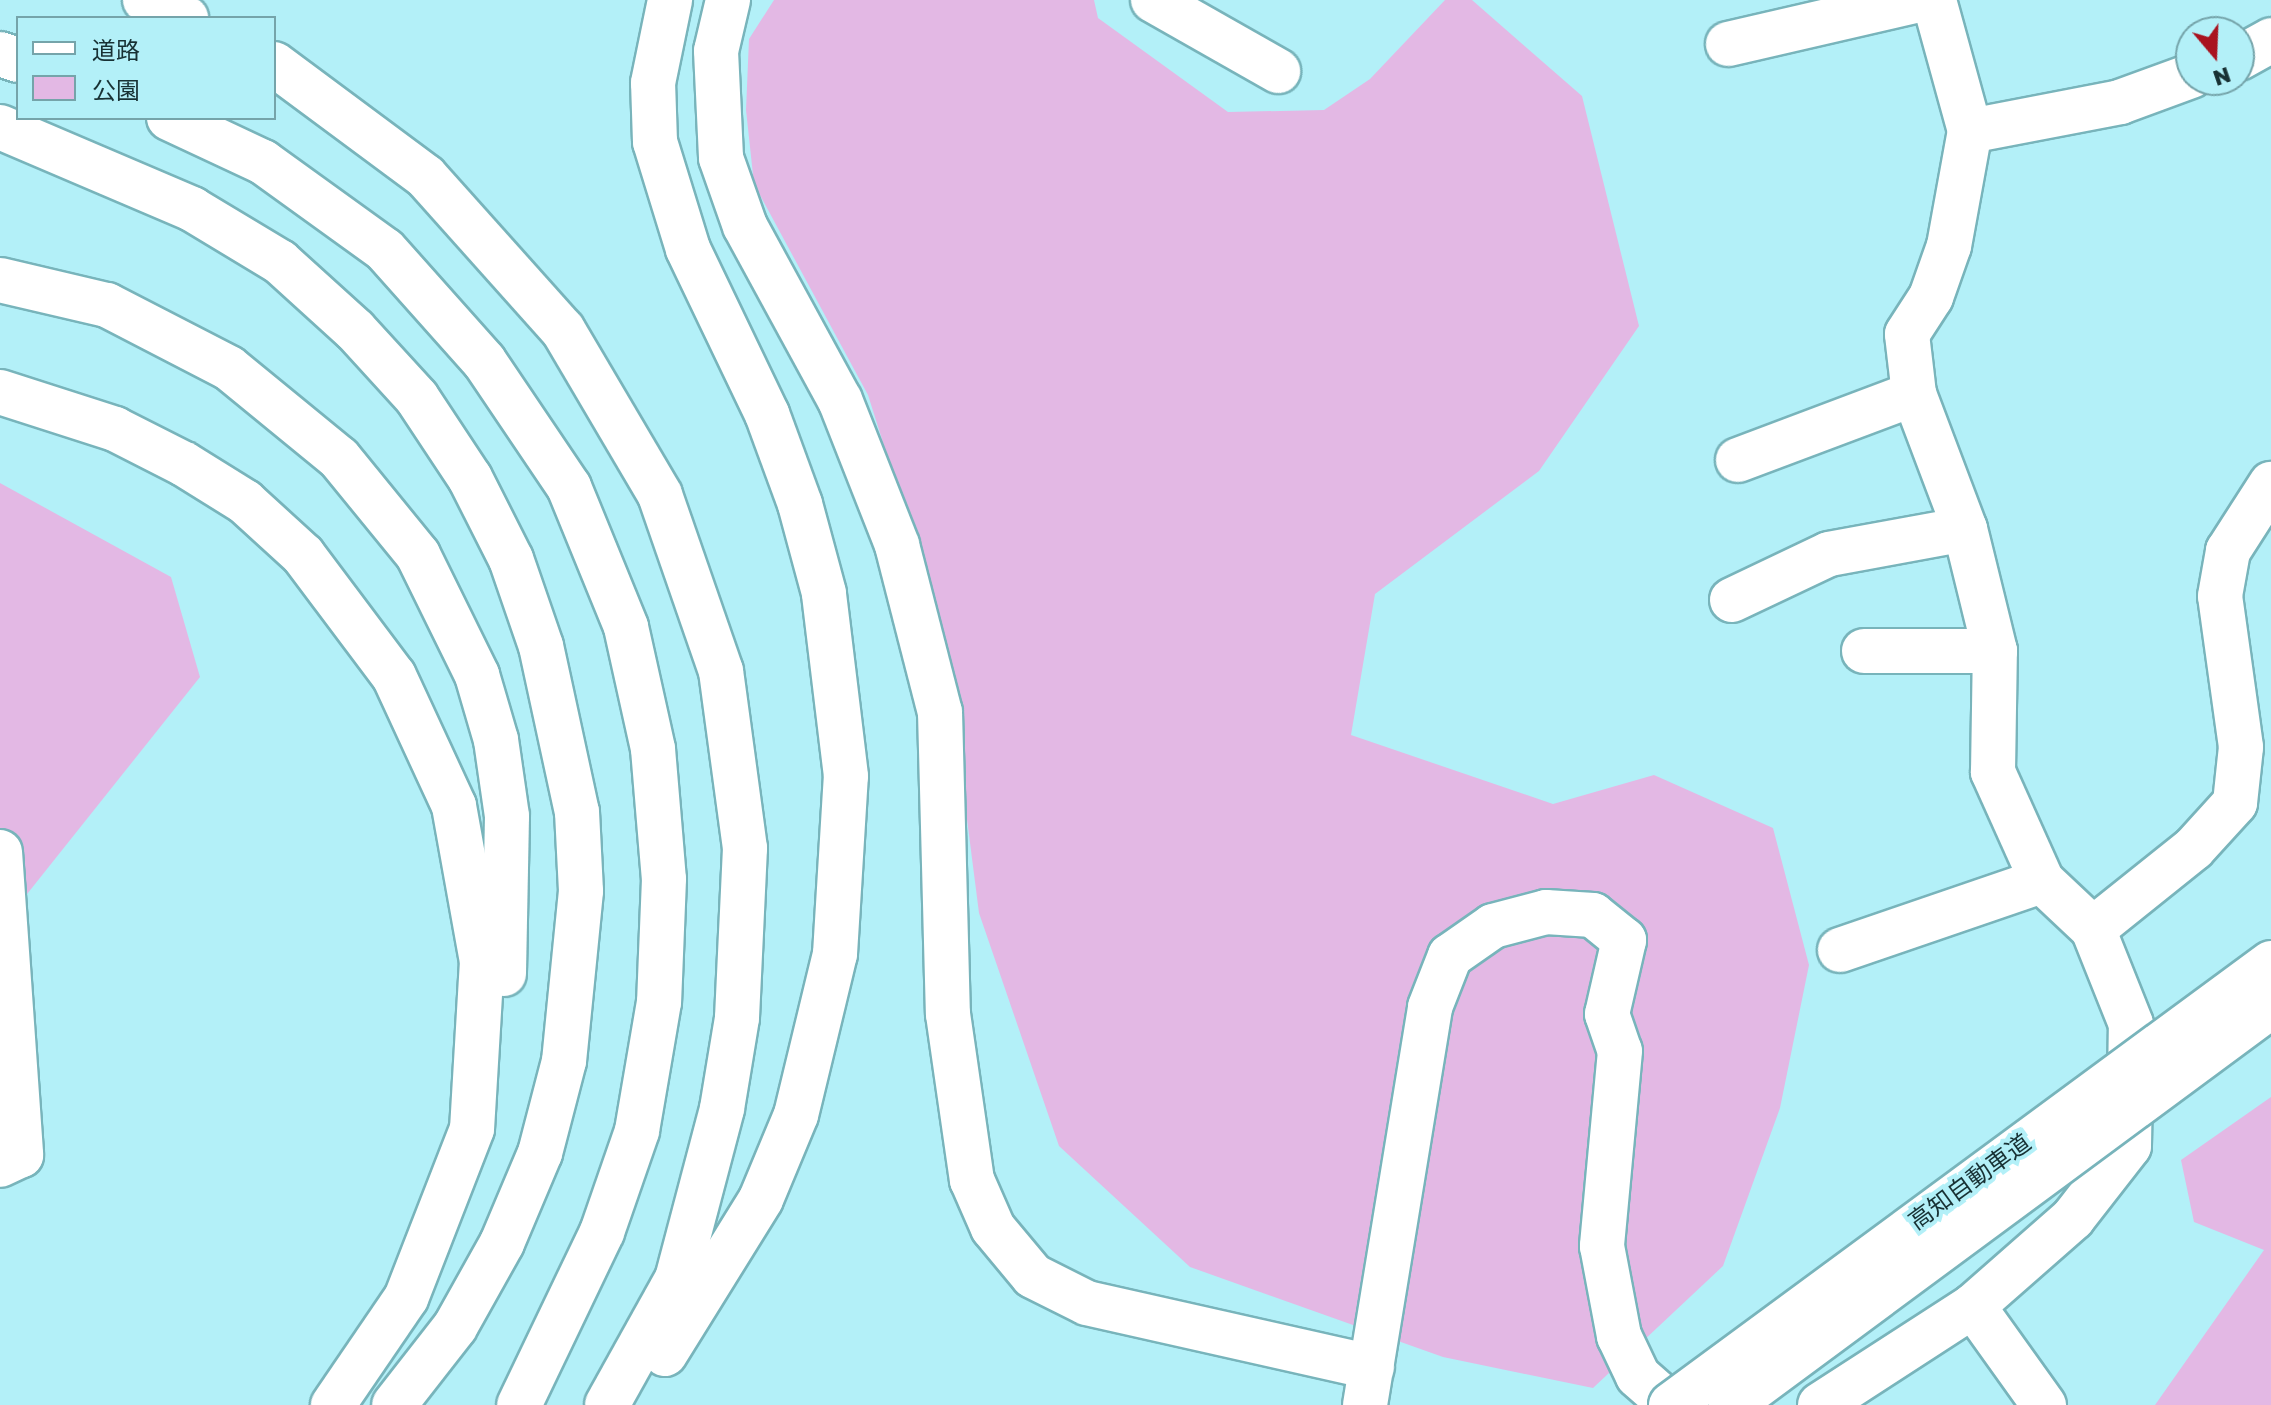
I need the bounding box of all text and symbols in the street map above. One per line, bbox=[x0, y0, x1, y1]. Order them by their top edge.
legend bbox=[16, 16, 276, 120]
north arrow bbox=[2175, 16, 2255, 96]
text: 道路 bbox=[92, 35, 140, 64]
text: N bbox=[2210, 62, 2235, 93]
text: 公園 bbox=[92, 75, 140, 104]
street label: 高知自動車道 bbox=[1902, 1127, 2036, 1235]

